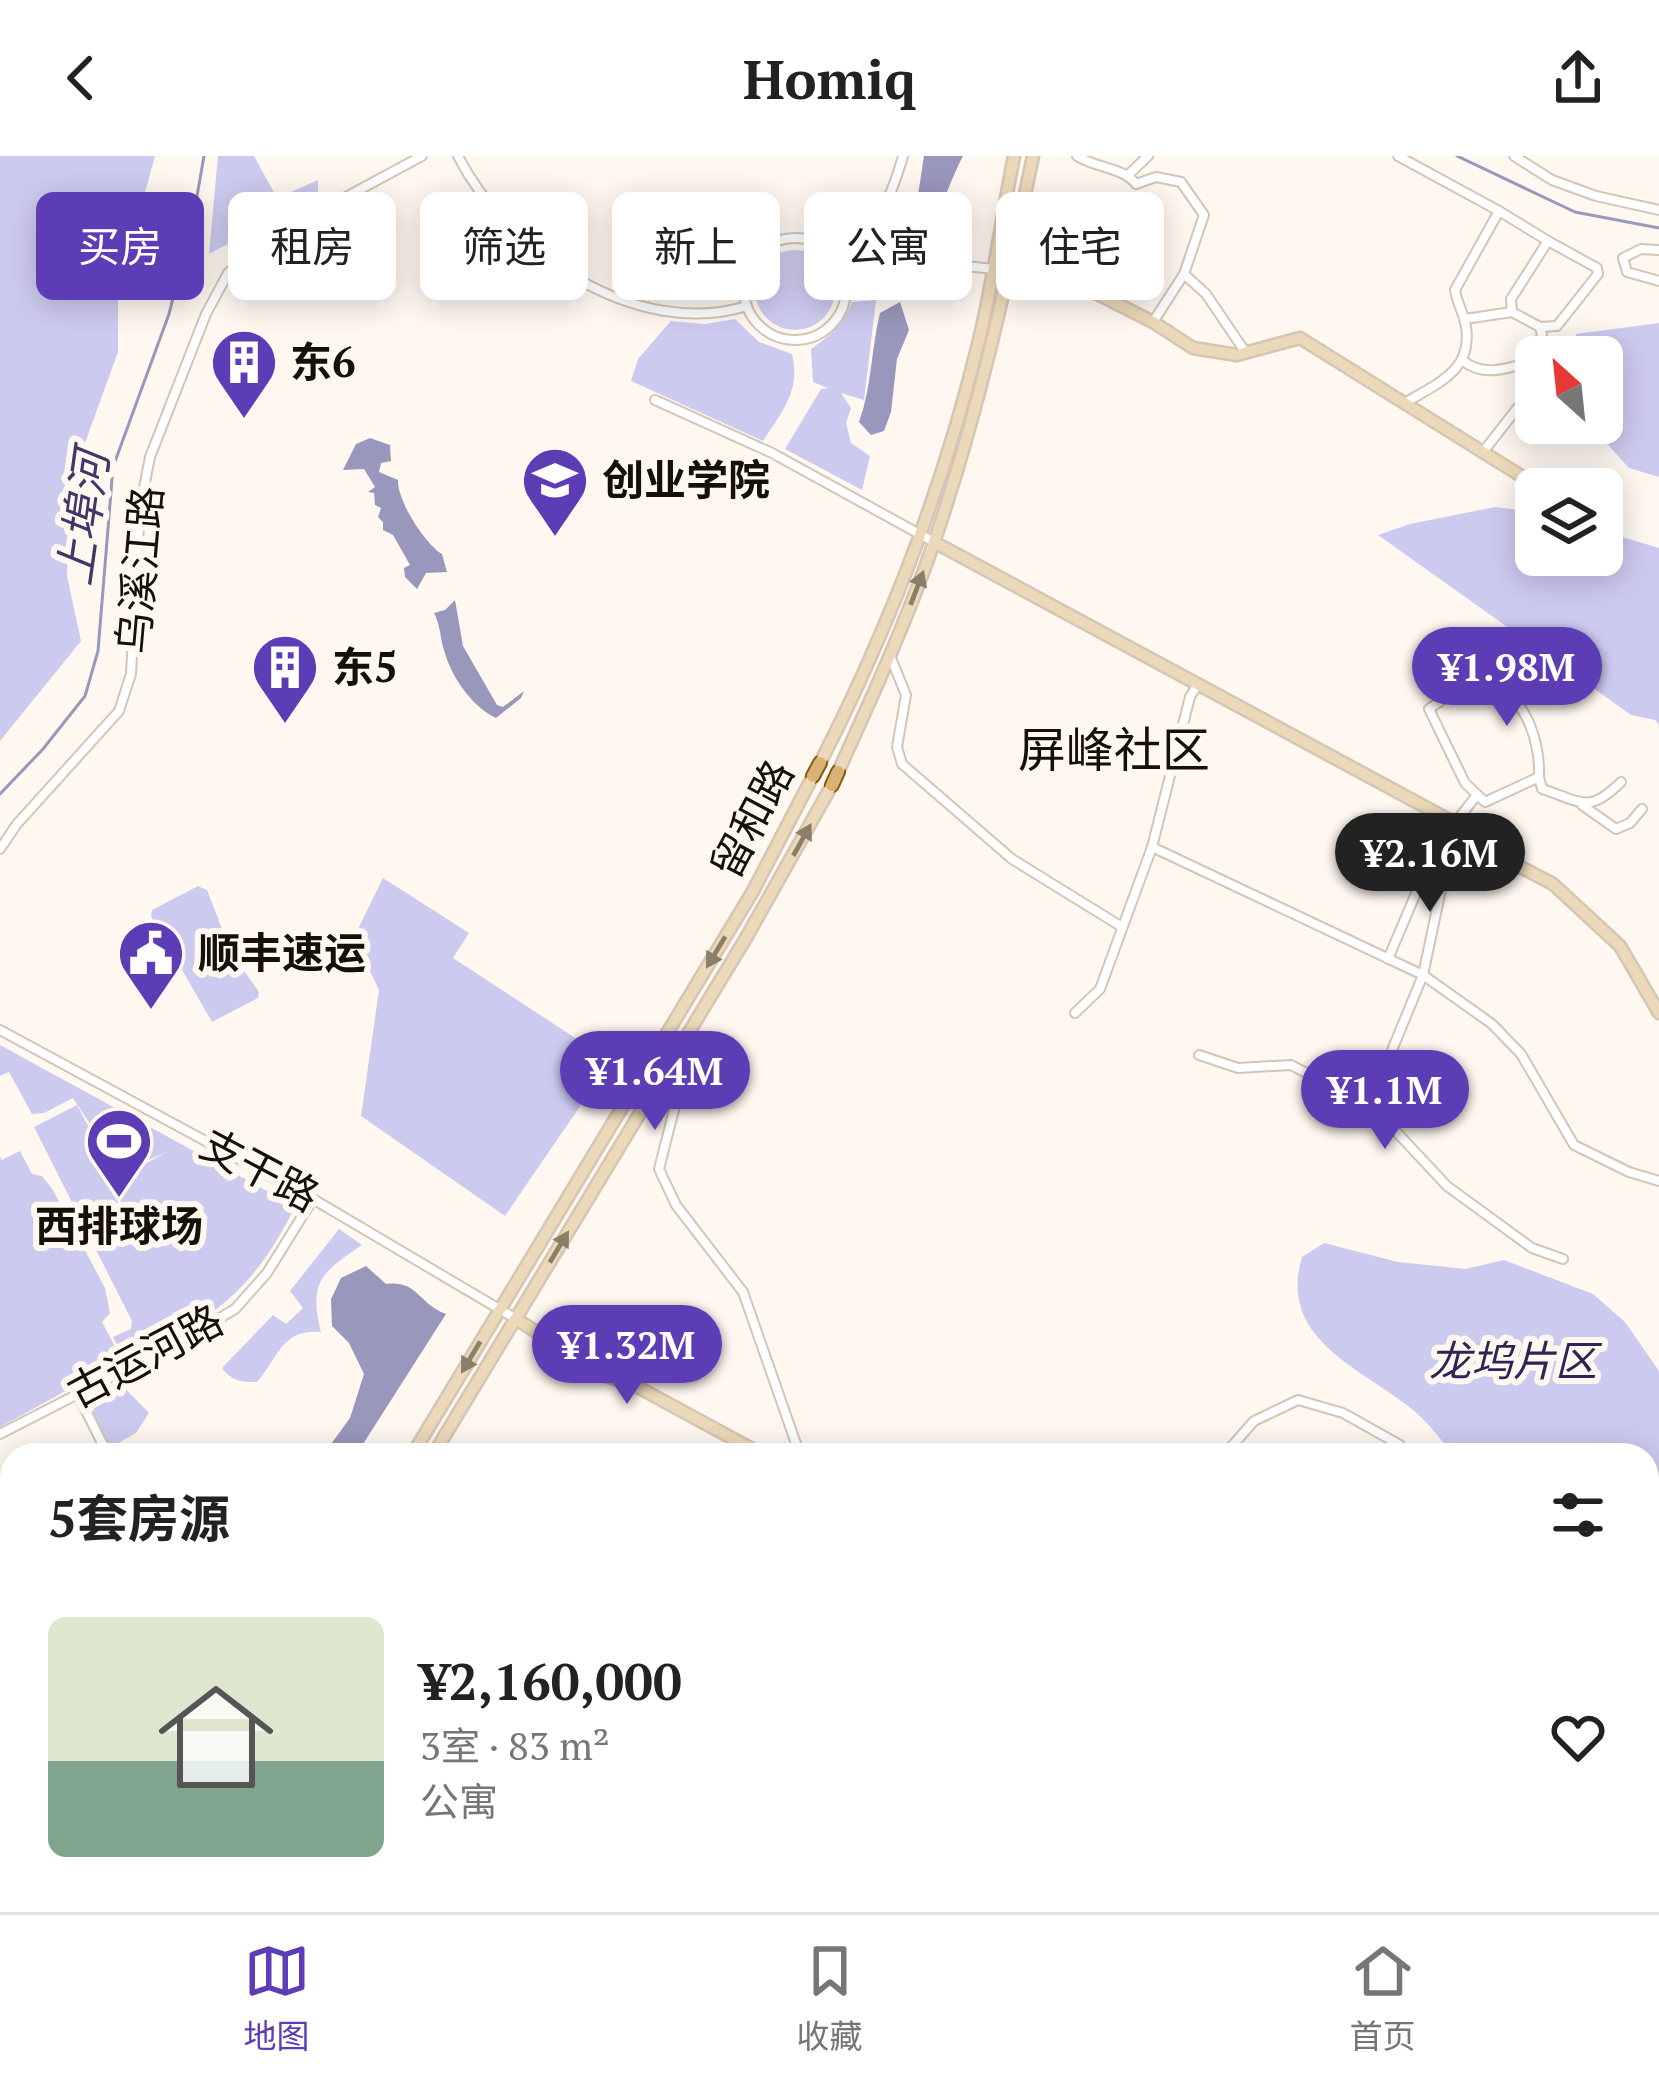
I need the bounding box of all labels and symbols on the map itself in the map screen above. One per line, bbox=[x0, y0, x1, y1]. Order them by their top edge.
building icon: 东6 bbox=[209, 327, 279, 421]
place label: 东6 bbox=[290, 333, 356, 389]
north arrow bbox=[1515, 336, 1623, 444]
water label: 上埠河 bbox=[43, 439, 122, 589]
school or university icon: 创业学院 bbox=[520, 445, 590, 539]
place label: 创业学院 bbox=[602, 451, 770, 507]
street label: 乌溪江路 bbox=[104, 484, 174, 656]
one-way arrow bbox=[908, 569, 927, 605]
pin: ¥1.98M bbox=[1409, 627, 1605, 729]
building icon: 东5 bbox=[250, 632, 320, 726]
place label: 东5 bbox=[332, 638, 398, 694]
district label: 屏峰社区 bbox=[1018, 717, 1210, 781]
street label: 留和路 bbox=[697, 750, 805, 887]
pin: ¥2.16M bbox=[1332, 813, 1528, 915]
one-way arrow bbox=[791, 823, 812, 858]
public building icon: 顺丰速运 bbox=[116, 918, 186, 1012]
place label: 顺丰速运 bbox=[198, 924, 366, 980]
one-way arrow bbox=[706, 935, 727, 969]
pin: ¥1.64M bbox=[557, 1031, 753, 1133]
pin: ¥1.1M bbox=[1301, 1050, 1469, 1152]
sports icon: 西排球场 bbox=[84, 1106, 154, 1200]
street label: 支干路 bbox=[192, 1115, 329, 1223]
place label: 西排球场 bbox=[35, 1197, 203, 1253]
one-way arrow bbox=[548, 1230, 569, 1264]
street label: 古运河路 bbox=[57, 1291, 232, 1419]
pin: ¥1.32M bbox=[529, 1305, 725, 1407]
park label: 龙坞片区 bbox=[1429, 1332, 1603, 1388]
one-way arrow bbox=[461, 1340, 482, 1374]

